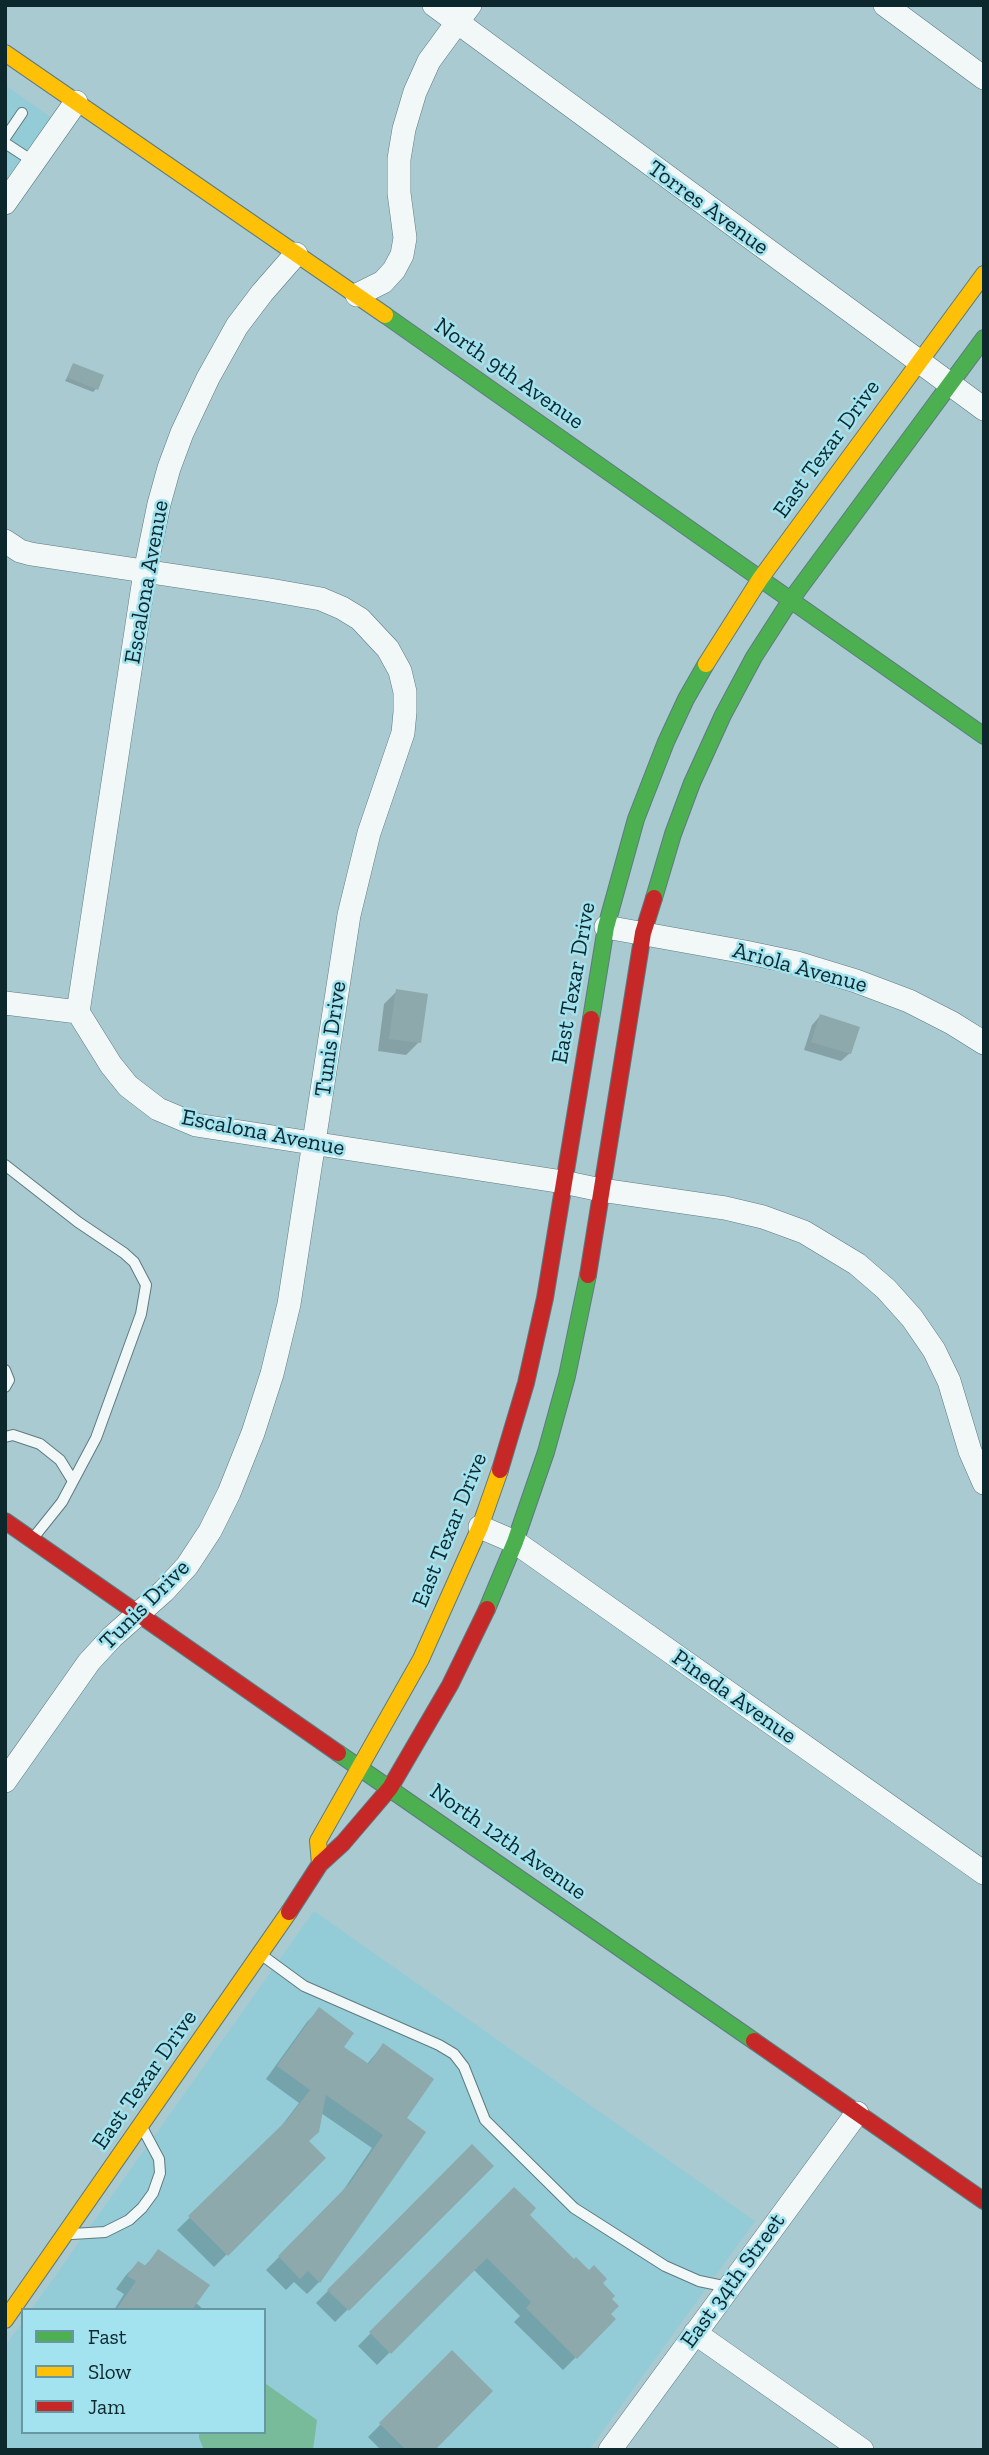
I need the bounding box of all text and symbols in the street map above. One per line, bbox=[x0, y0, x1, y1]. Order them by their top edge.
street label: Torres Avenue bbox=[642, 155, 774, 261]
street label: North 9th Avenue bbox=[429, 312, 589, 436]
street label: East Texar Drive bbox=[768, 375, 886, 523]
street label: Escalona Avenue bbox=[119, 498, 175, 666]
street label: East Texar Drive bbox=[546, 900, 602, 1066]
street label: Ariola Avenue bbox=[730, 937, 870, 999]
street label: Tunis Drive bbox=[309, 980, 353, 1098]
street label: Escalona Avenue bbox=[179, 1104, 347, 1162]
street label: East Texar Drive bbox=[407, 1449, 493, 1611]
street label: Tunis Drive bbox=[94, 1554, 196, 1656]
street label: Pineda Avenue bbox=[667, 1644, 801, 1750]
street label: North 12th Avenue bbox=[424, 1778, 592, 1906]
street label: East Texar Drive bbox=[87, 2005, 203, 2155]
street label: East 34th Street bbox=[675, 2208, 791, 2354]
legend bbox=[21, 2308, 266, 2434]
text: Fast bbox=[88, 2324, 127, 2349]
text: Slow bbox=[88, 2359, 131, 2384]
text: Jam bbox=[88, 2394, 125, 2419]

